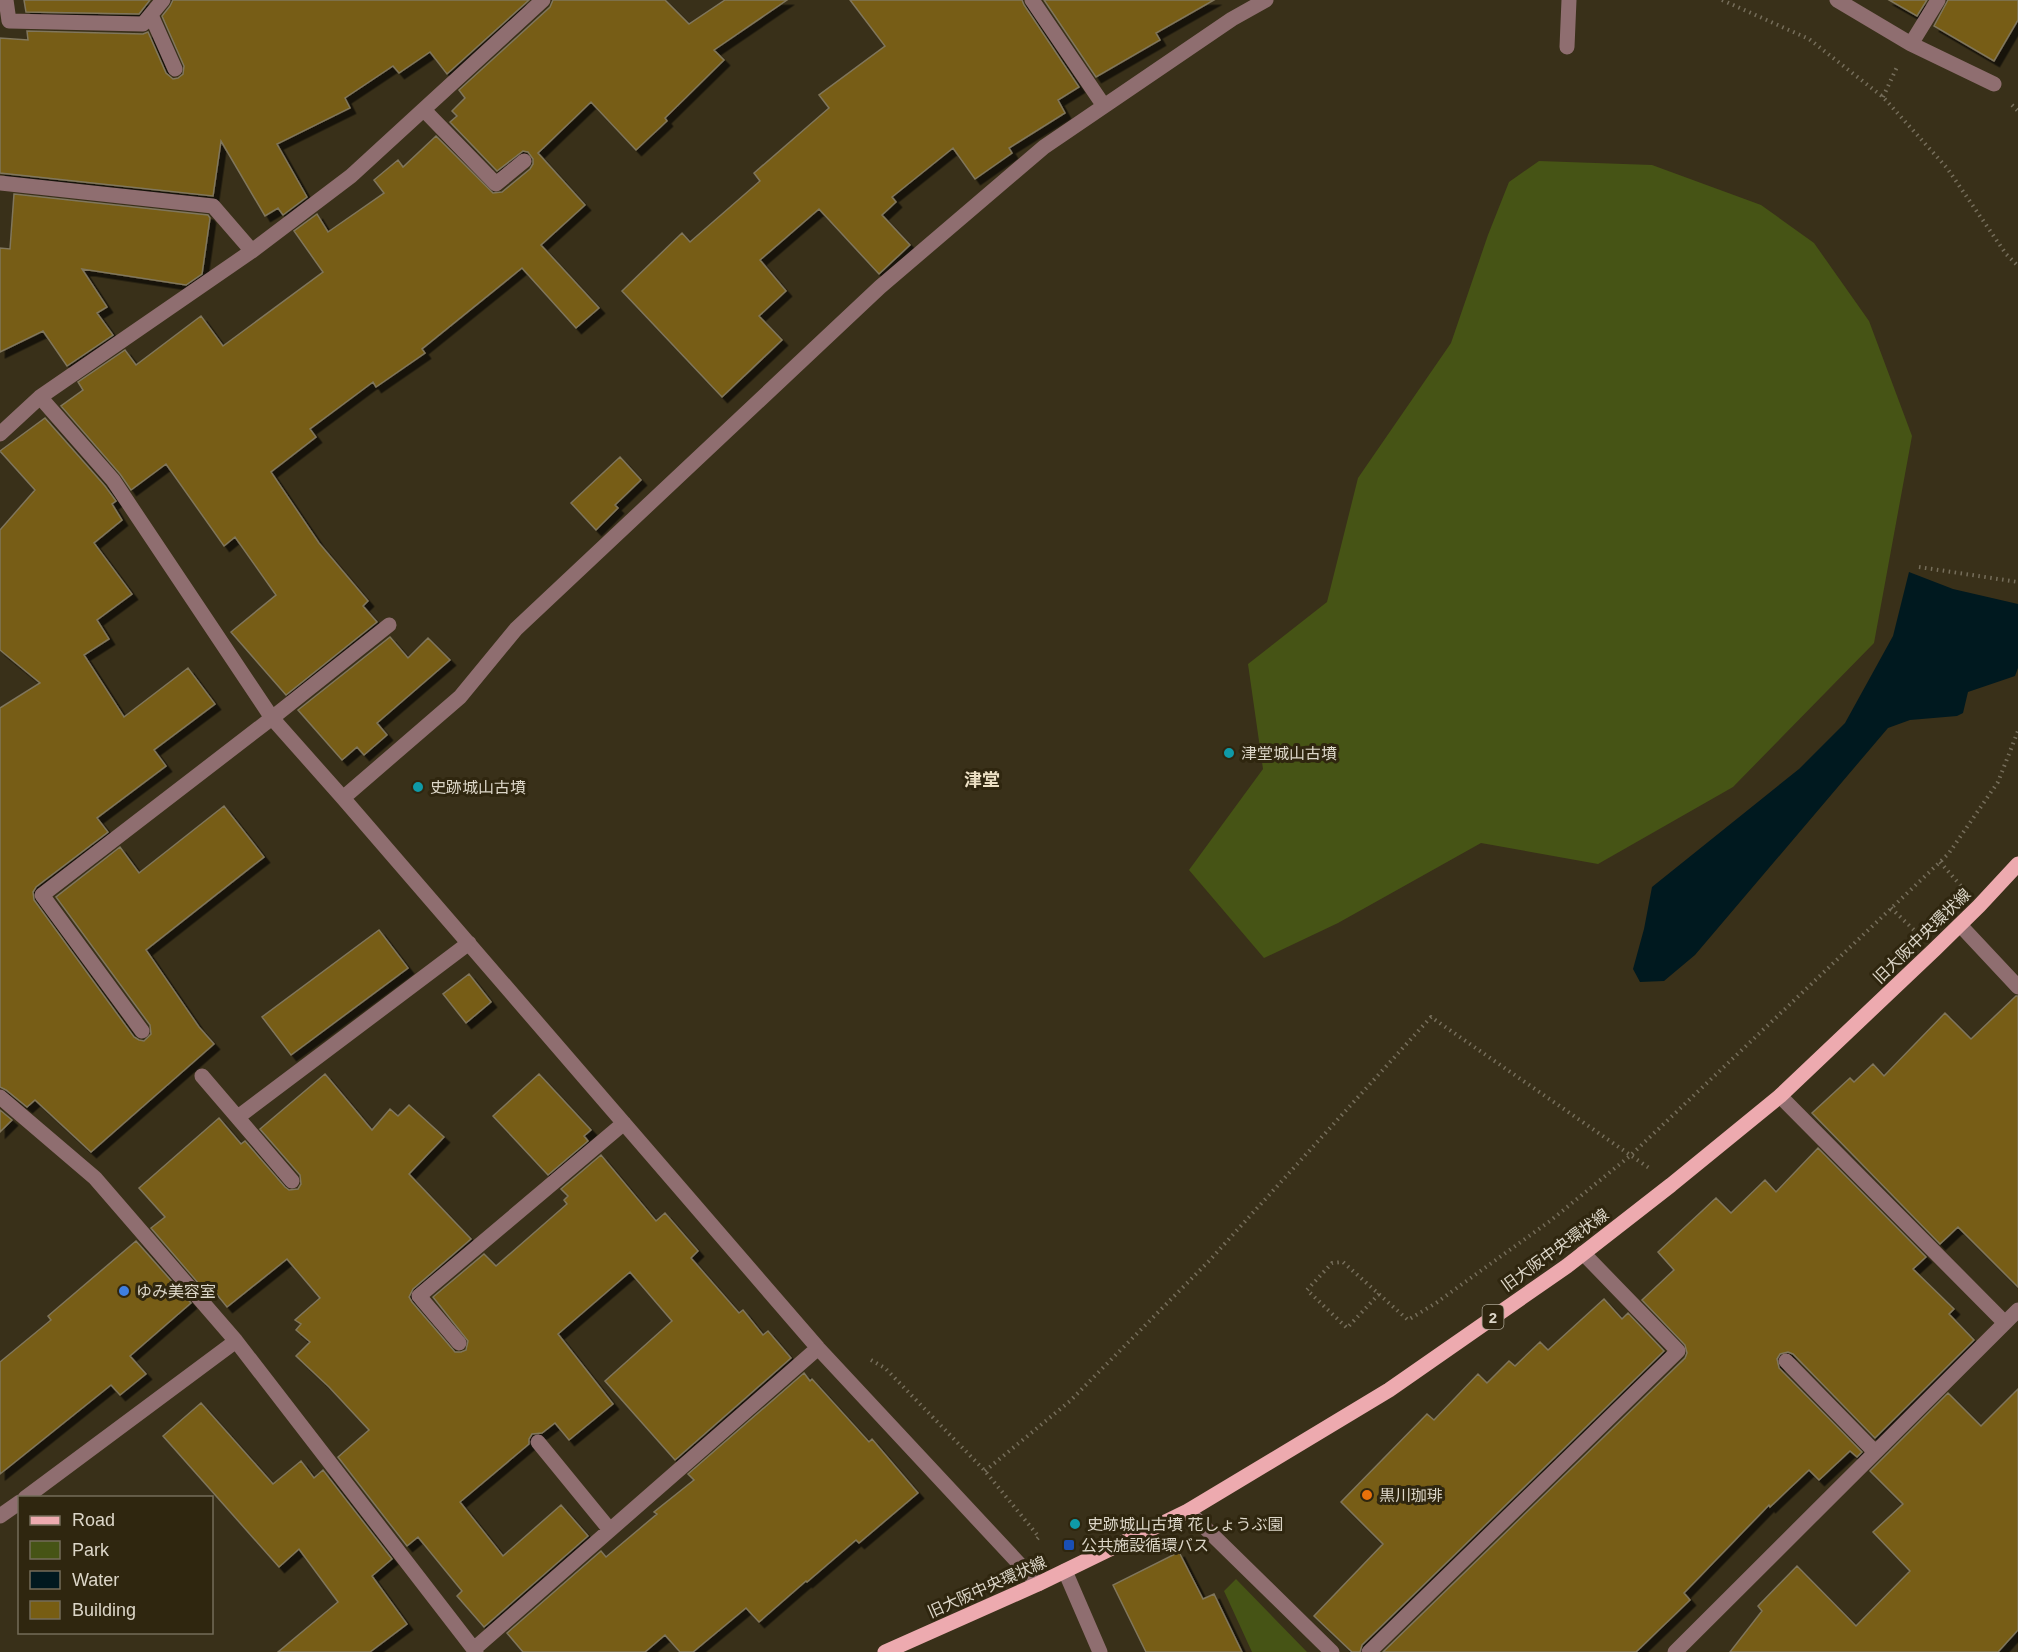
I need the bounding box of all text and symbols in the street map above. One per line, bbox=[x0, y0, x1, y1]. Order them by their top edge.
place label: 津堂城山古墳 bbox=[1241, 745, 1337, 762]
marker: 津堂城山古墳 bbox=[1222, 746, 1236, 760]
district label: 津堂 bbox=[964, 770, 1000, 790]
place label: 史跡城山古墳 bbox=[430, 779, 526, 796]
marker: 史跡城山古墳 bbox=[411, 780, 425, 794]
street label: 旧大阪中央環状線 bbox=[1870, 885, 1974, 987]
street label: 旧大阪中央環状線 bbox=[1498, 1206, 1612, 1294]
place label: ゆみ美容室 bbox=[136, 1283, 216, 1300]
marker: ゆみ美容室 bbox=[117, 1284, 131, 1298]
road number: 2 bbox=[1482, 1305, 1504, 1329]
place label: 黒川珈琲 bbox=[1379, 1487, 1443, 1504]
marker: 黒川珈琲 bbox=[1360, 1488, 1374, 1502]
legend bbox=[18, 1496, 213, 1634]
text: Road bbox=[72, 1510, 115, 1530]
place label: 史跡城山古墳 花しょうぶ園 bbox=[1087, 1516, 1283, 1533]
marker: 史跡城山古墳 花しょうぶ園 bbox=[1068, 1517, 1082, 1531]
place label: 公共施設循環バス bbox=[1081, 1537, 1209, 1554]
marker: 公共施設循環バス bbox=[1062, 1538, 1076, 1552]
text: Park bbox=[72, 1540, 110, 1560]
street label: 旧大阪中央環状線 bbox=[925, 1553, 1049, 1621]
text: Water bbox=[72, 1570, 119, 1590]
text: Building bbox=[72, 1600, 136, 1620]

